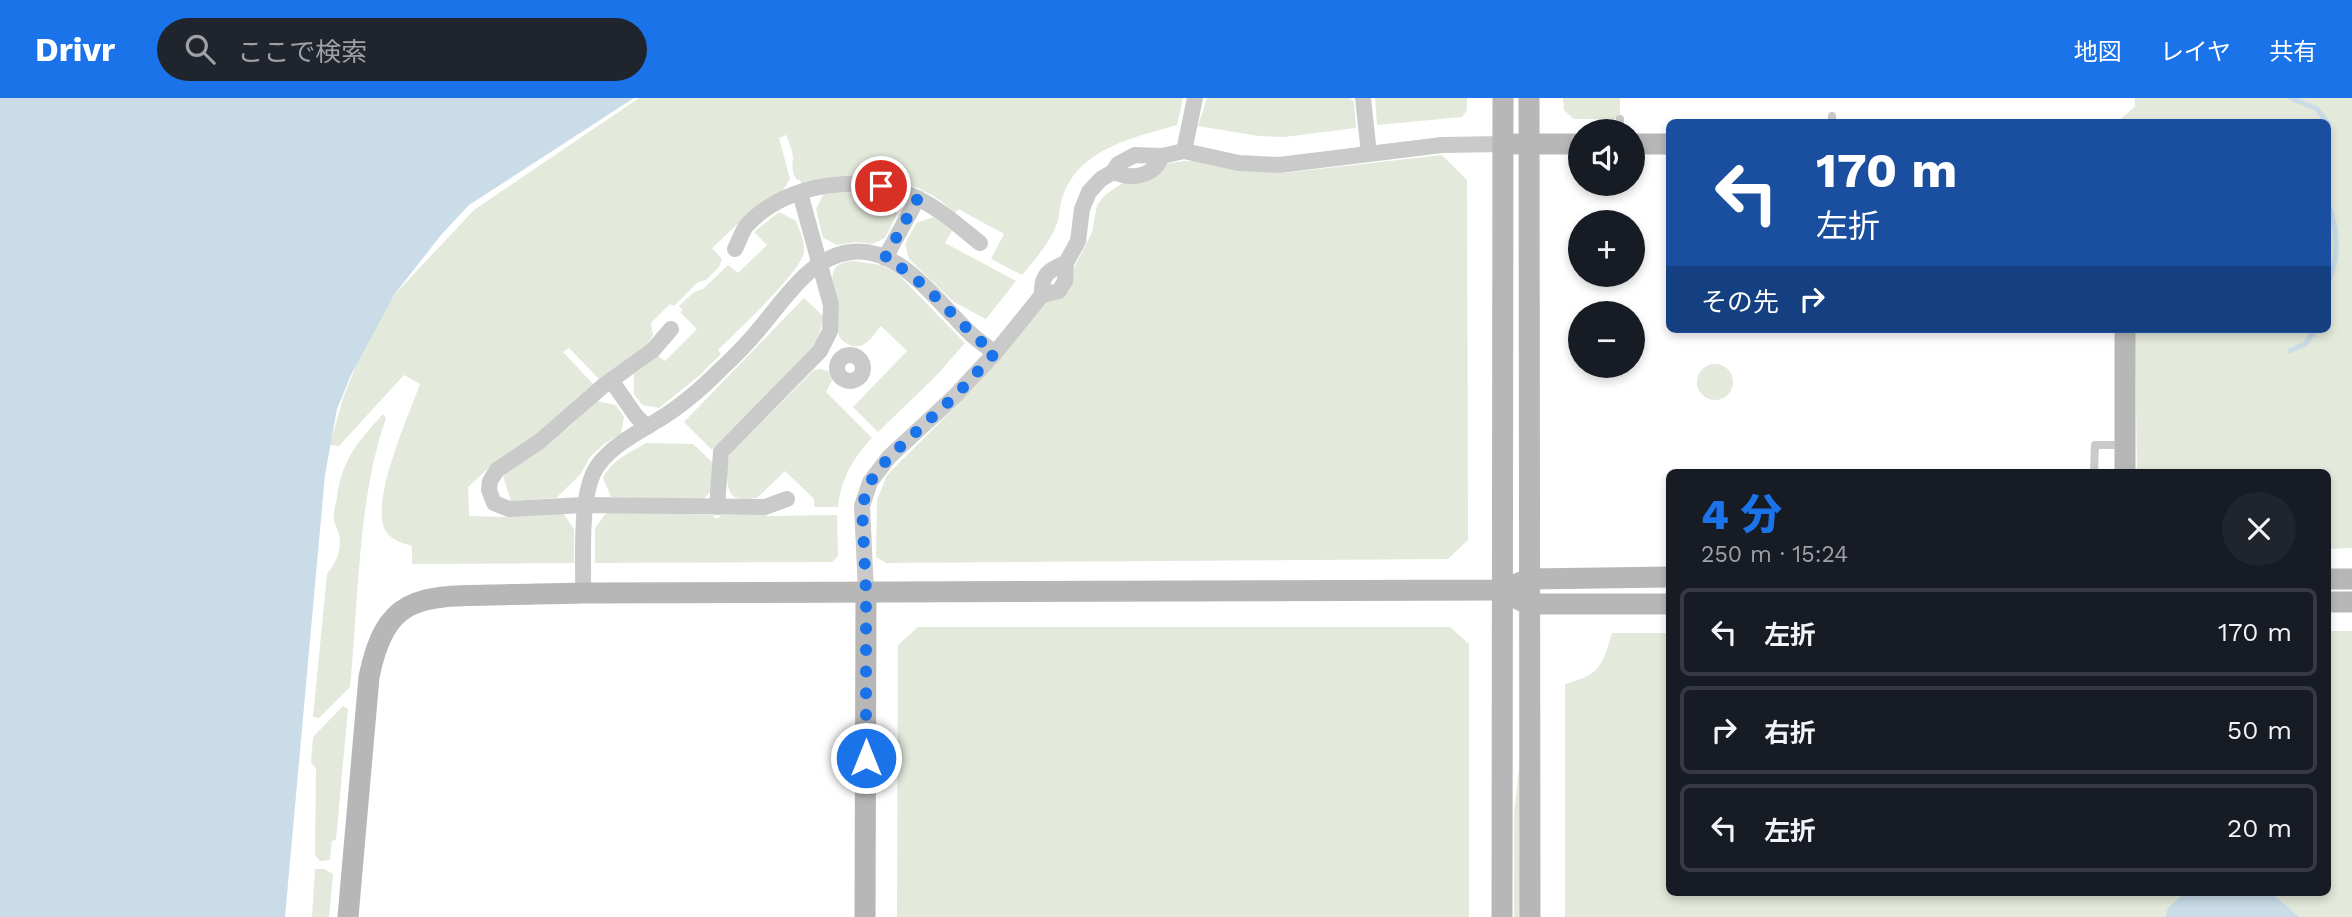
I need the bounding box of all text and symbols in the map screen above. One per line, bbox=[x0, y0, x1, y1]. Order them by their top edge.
search box bbox=[157, 18, 647, 81]
text: Drivr bbox=[35, 30, 115, 69]
icon: search bbox=[181, 30, 219, 68]
text: ここで検索 bbox=[237, 37, 367, 67]
text: 地図 bbox=[2074, 38, 2122, 66]
text: レイヤ bbox=[2160, 38, 2231, 66]
text: 共有 bbox=[2269, 38, 2317, 66]
map controls bbox=[1568, 119, 1645, 378]
button: sound bbox=[1568, 119, 1645, 196]
text: 170 m bbox=[1816, 141, 1957, 199]
icon: left bbox=[1701, 147, 1792, 238]
pin bbox=[851, 156, 911, 216]
icon: arrive bbox=[862, 167, 900, 205]
text: 左折 bbox=[1816, 207, 1880, 245]
button: + bbox=[1568, 210, 1645, 287]
icon: right bbox=[1793, 280, 1831, 318]
text: その先 bbox=[1701, 287, 1779, 317]
button: − bbox=[1568, 301, 1645, 378]
text: 4 分 bbox=[1701, 490, 1782, 539]
button: close bbox=[2222, 492, 2296, 566]
text: 250 m · 15:24 bbox=[1701, 541, 1848, 568]
icon: left bbox=[1705, 613, 1743, 651]
text: 170 m bbox=[2218, 617, 2292, 647]
text: 左折 bbox=[1764, 620, 1816, 650]
icon: right bbox=[1705, 711, 1743, 749]
text: 50 m bbox=[2227, 715, 2292, 745]
text: 右折 bbox=[1764, 718, 1816, 748]
position arrow bbox=[829, 721, 903, 795]
icon: left bbox=[1705, 809, 1743, 847]
text: 20 m bbox=[2227, 813, 2292, 843]
text: 左折 bbox=[1764, 816, 1816, 846]

